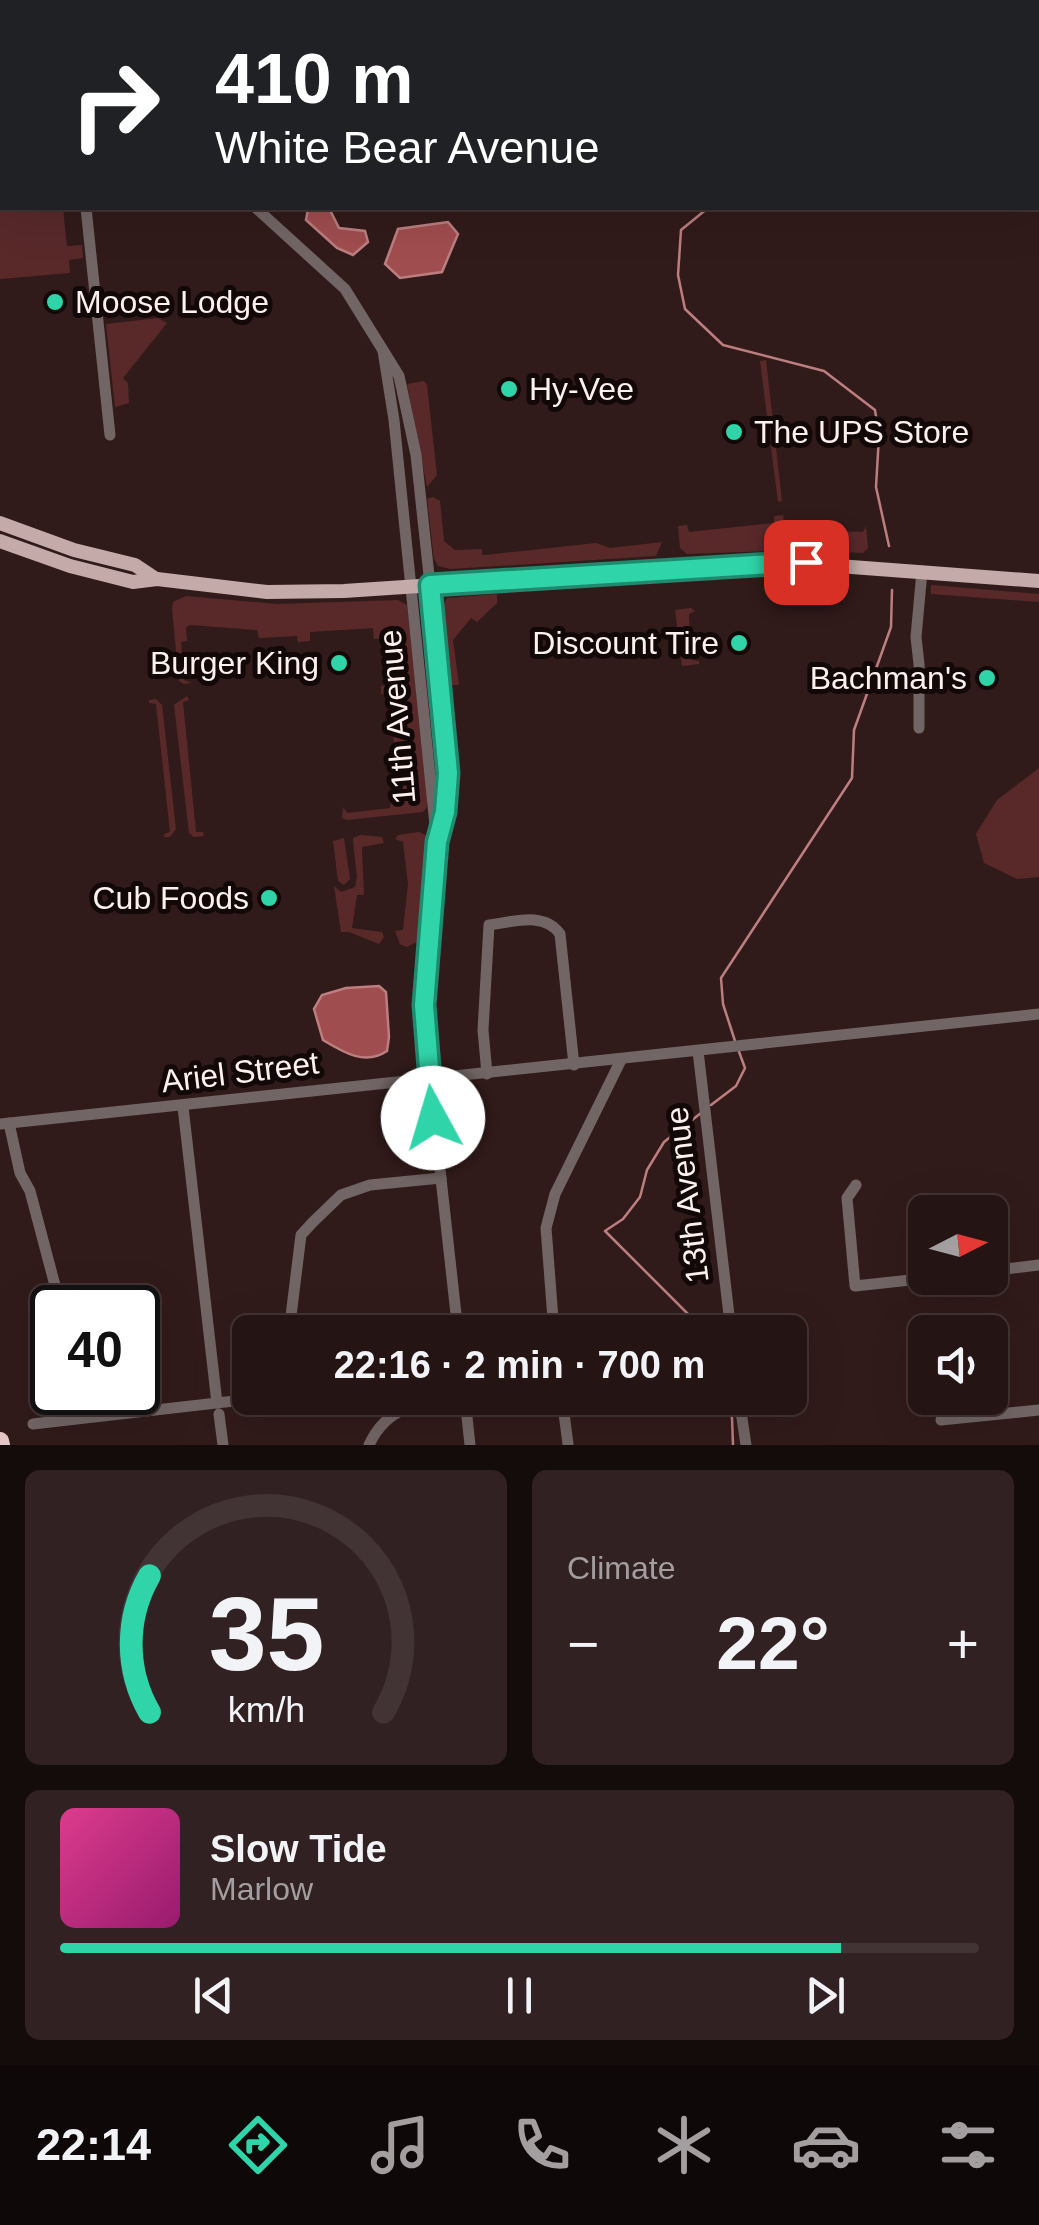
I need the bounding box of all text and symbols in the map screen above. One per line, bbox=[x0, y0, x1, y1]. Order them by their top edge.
icon: right bbox=[50, 40, 180, 170]
text: 410 m bbox=[215, 40, 413, 118]
text: White Bear Avenue bbox=[215, 122, 599, 173]
place label: Moose Lodge bbox=[75, 284, 269, 320]
marker: Moose Lodge bbox=[44, 291, 66, 313]
place label: Hy-Vee bbox=[529, 371, 634, 407]
marker: Hy-Vee bbox=[498, 378, 520, 400]
place label: The UPS Store bbox=[754, 414, 969, 450]
marker: The UPS Store bbox=[723, 421, 745, 443]
pin bbox=[764, 520, 849, 605]
icon: arrive bbox=[779, 535, 834, 590]
place label: Discount Tire bbox=[532, 625, 719, 661]
street label: 11th Avenue bbox=[371, 628, 423, 806]
marker: Discount Tire bbox=[728, 632, 750, 654]
place label: Burger King bbox=[150, 645, 319, 681]
marker: Burger King bbox=[328, 652, 350, 674]
place label: Bachman's bbox=[810, 660, 967, 696]
marker: Bachman's bbox=[976, 667, 998, 689]
place label: Cub Foods bbox=[92, 880, 249, 916]
marker: Cub Foods bbox=[258, 887, 280, 909]
street label: Ariel Street bbox=[159, 1044, 321, 1100]
position arrow bbox=[381, 1066, 485, 1170]
street label: 13th Avenue bbox=[658, 1105, 716, 1285]
north arrow bbox=[908, 1195, 1008, 1295]
map controls bbox=[908, 1195, 1008, 1415]
speed limit sign: 40 bbox=[30, 1285, 160, 1415]
button: sound bbox=[908, 1315, 1008, 1415]
text: 22:16 · 2 min · 700 m bbox=[334, 1344, 705, 1386]
text: Climate bbox=[567, 1550, 675, 1586]
text: 35 bbox=[208, 1576, 324, 1692]
text: 22° bbox=[716, 1601, 830, 1685]
text: − bbox=[567, 1613, 599, 1675]
text: + bbox=[947, 1613, 979, 1675]
text: km/h bbox=[227, 1690, 305, 1730]
text: Slow Tide bbox=[210, 1828, 387, 1870]
text: Marlow bbox=[210, 1871, 313, 1907]
icon: previous bbox=[186, 1968, 241, 2023]
icon: pause bbox=[492, 1968, 547, 2023]
icon: next bbox=[798, 1968, 853, 2023]
icon: directions bbox=[223, 2110, 293, 2180]
icon: music bbox=[365, 2110, 435, 2180]
icon: phone bbox=[507, 2110, 577, 2180]
icon: climate bbox=[649, 2110, 719, 2180]
icon: car bbox=[791, 2110, 861, 2180]
icon: filters bbox=[933, 2110, 1003, 2180]
text: 22:14 bbox=[36, 2119, 151, 2170]

